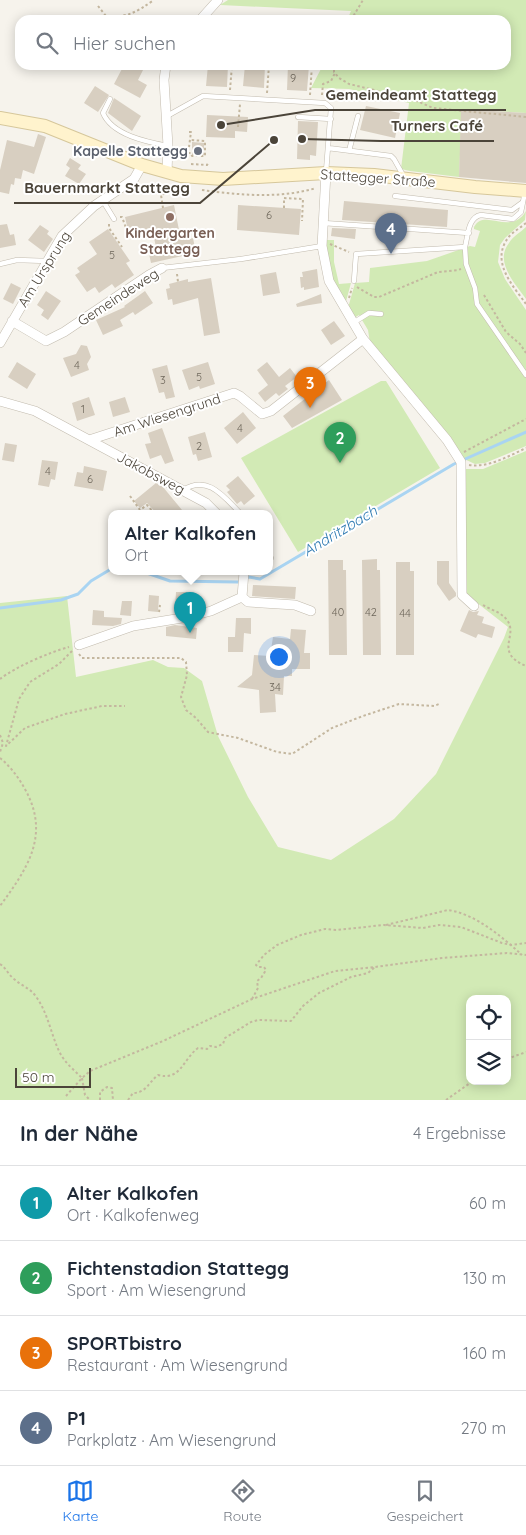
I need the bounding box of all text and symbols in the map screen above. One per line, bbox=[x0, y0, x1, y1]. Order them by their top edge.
search box bbox=[15, 15, 511, 70]
icon: search bbox=[33, 29, 61, 57]
text: Hier suchen bbox=[73, 31, 176, 55]
house number: 9 bbox=[290, 71, 296, 85]
callout: Gemeindeamt Stattegg bbox=[315, 80, 506, 110]
text: Gemeindeamt Stattegg bbox=[326, 85, 497, 104]
callout: Turners Café bbox=[381, 111, 494, 141]
text: Turners Café bbox=[391, 116, 483, 135]
place label: Kapelle Stattegg bbox=[73, 142, 188, 160]
marker: Kapelle Stattegg bbox=[192, 145, 204, 157]
street label: Stattegger Straße bbox=[320, 165, 436, 191]
callout: Bauernmarkt Stattegg bbox=[14, 173, 200, 203]
text: Bauernmarkt Stattegg bbox=[24, 178, 190, 197]
house number: 6 bbox=[266, 208, 272, 222]
marker: Kindergarten Stattegg bbox=[164, 211, 176, 223]
pin: 4 bbox=[375, 213, 407, 254]
place label: Kindergarten Stattegg bbox=[125, 224, 215, 258]
street label: Am Ursprung bbox=[14, 228, 74, 310]
house number: 5 bbox=[109, 248, 115, 262]
street label: Gemeindeweg bbox=[74, 264, 162, 330]
house number: 4 bbox=[74, 358, 80, 372]
pin: 3 bbox=[294, 367, 326, 408]
house number: 5 bbox=[196, 370, 202, 384]
house number: 3 bbox=[160, 373, 166, 387]
street label: Am Wiesengrund bbox=[111, 389, 223, 441]
house number: 1 bbox=[81, 402, 85, 416]
house number: 4 bbox=[237, 421, 243, 435]
pin: 2 bbox=[324, 422, 356, 463]
house number: 2 bbox=[196, 439, 202, 453]
street label: Jakobsweg bbox=[114, 448, 188, 498]
house number: 4 bbox=[45, 464, 51, 478]
house number: 6 bbox=[87, 472, 93, 486]
water label: Andritzbach bbox=[299, 501, 381, 560]
popup bbox=[108, 510, 273, 575]
text: Alter Kalkofen bbox=[125, 521, 256, 545]
text: Ort bbox=[125, 545, 148, 565]
pin: 1 bbox=[174, 592, 206, 633]
house number: 40 bbox=[332, 605, 344, 619]
house number: 42 bbox=[365, 605, 377, 619]
house number: 44 bbox=[399, 606, 411, 620]
your location bbox=[266, 644, 292, 670]
house number: 34 bbox=[269, 680, 281, 694]
map controls bbox=[466, 995, 511, 1085]
button: locate bbox=[466, 995, 511, 1040]
button: layers bbox=[466, 1040, 511, 1085]
scale bar bbox=[15, 1065, 91, 1088]
text: 50 m bbox=[22, 1068, 55, 1086]
text: In der Nähe bbox=[20, 1120, 138, 1146]
text: 4 Ergebnisse bbox=[413, 1123, 506, 1143]
text: Alter Kalkofen bbox=[67, 1181, 199, 1205]
text: 1 bbox=[33, 1193, 39, 1213]
text: 60 m bbox=[469, 1193, 506, 1213]
text: Ort · Kalkofenweg bbox=[67, 1205, 199, 1225]
text: Fichtenstadion Stattegg bbox=[67, 1256, 289, 1280]
text: 2 bbox=[31, 1268, 41, 1288]
text: 130 m bbox=[463, 1268, 506, 1288]
text: Sport · Am Wiesengrund bbox=[67, 1280, 246, 1300]
text: SPORTbistro bbox=[67, 1331, 182, 1355]
text: 3 bbox=[32, 1343, 40, 1363]
text: 160 m bbox=[463, 1343, 506, 1363]
text: Restaurant · Am Wiesengrund bbox=[67, 1355, 288, 1375]
text: P1 bbox=[67, 1406, 86, 1430]
text: 4 bbox=[31, 1418, 41, 1438]
text: 270 m bbox=[461, 1418, 506, 1438]
text: Parkplatz · Am Wiesengrund bbox=[67, 1430, 276, 1450]
tab: Karte bbox=[62, 1477, 98, 1525]
tab: Route bbox=[223, 1477, 262, 1525]
tab: Gespeichert bbox=[387, 1477, 463, 1525]

